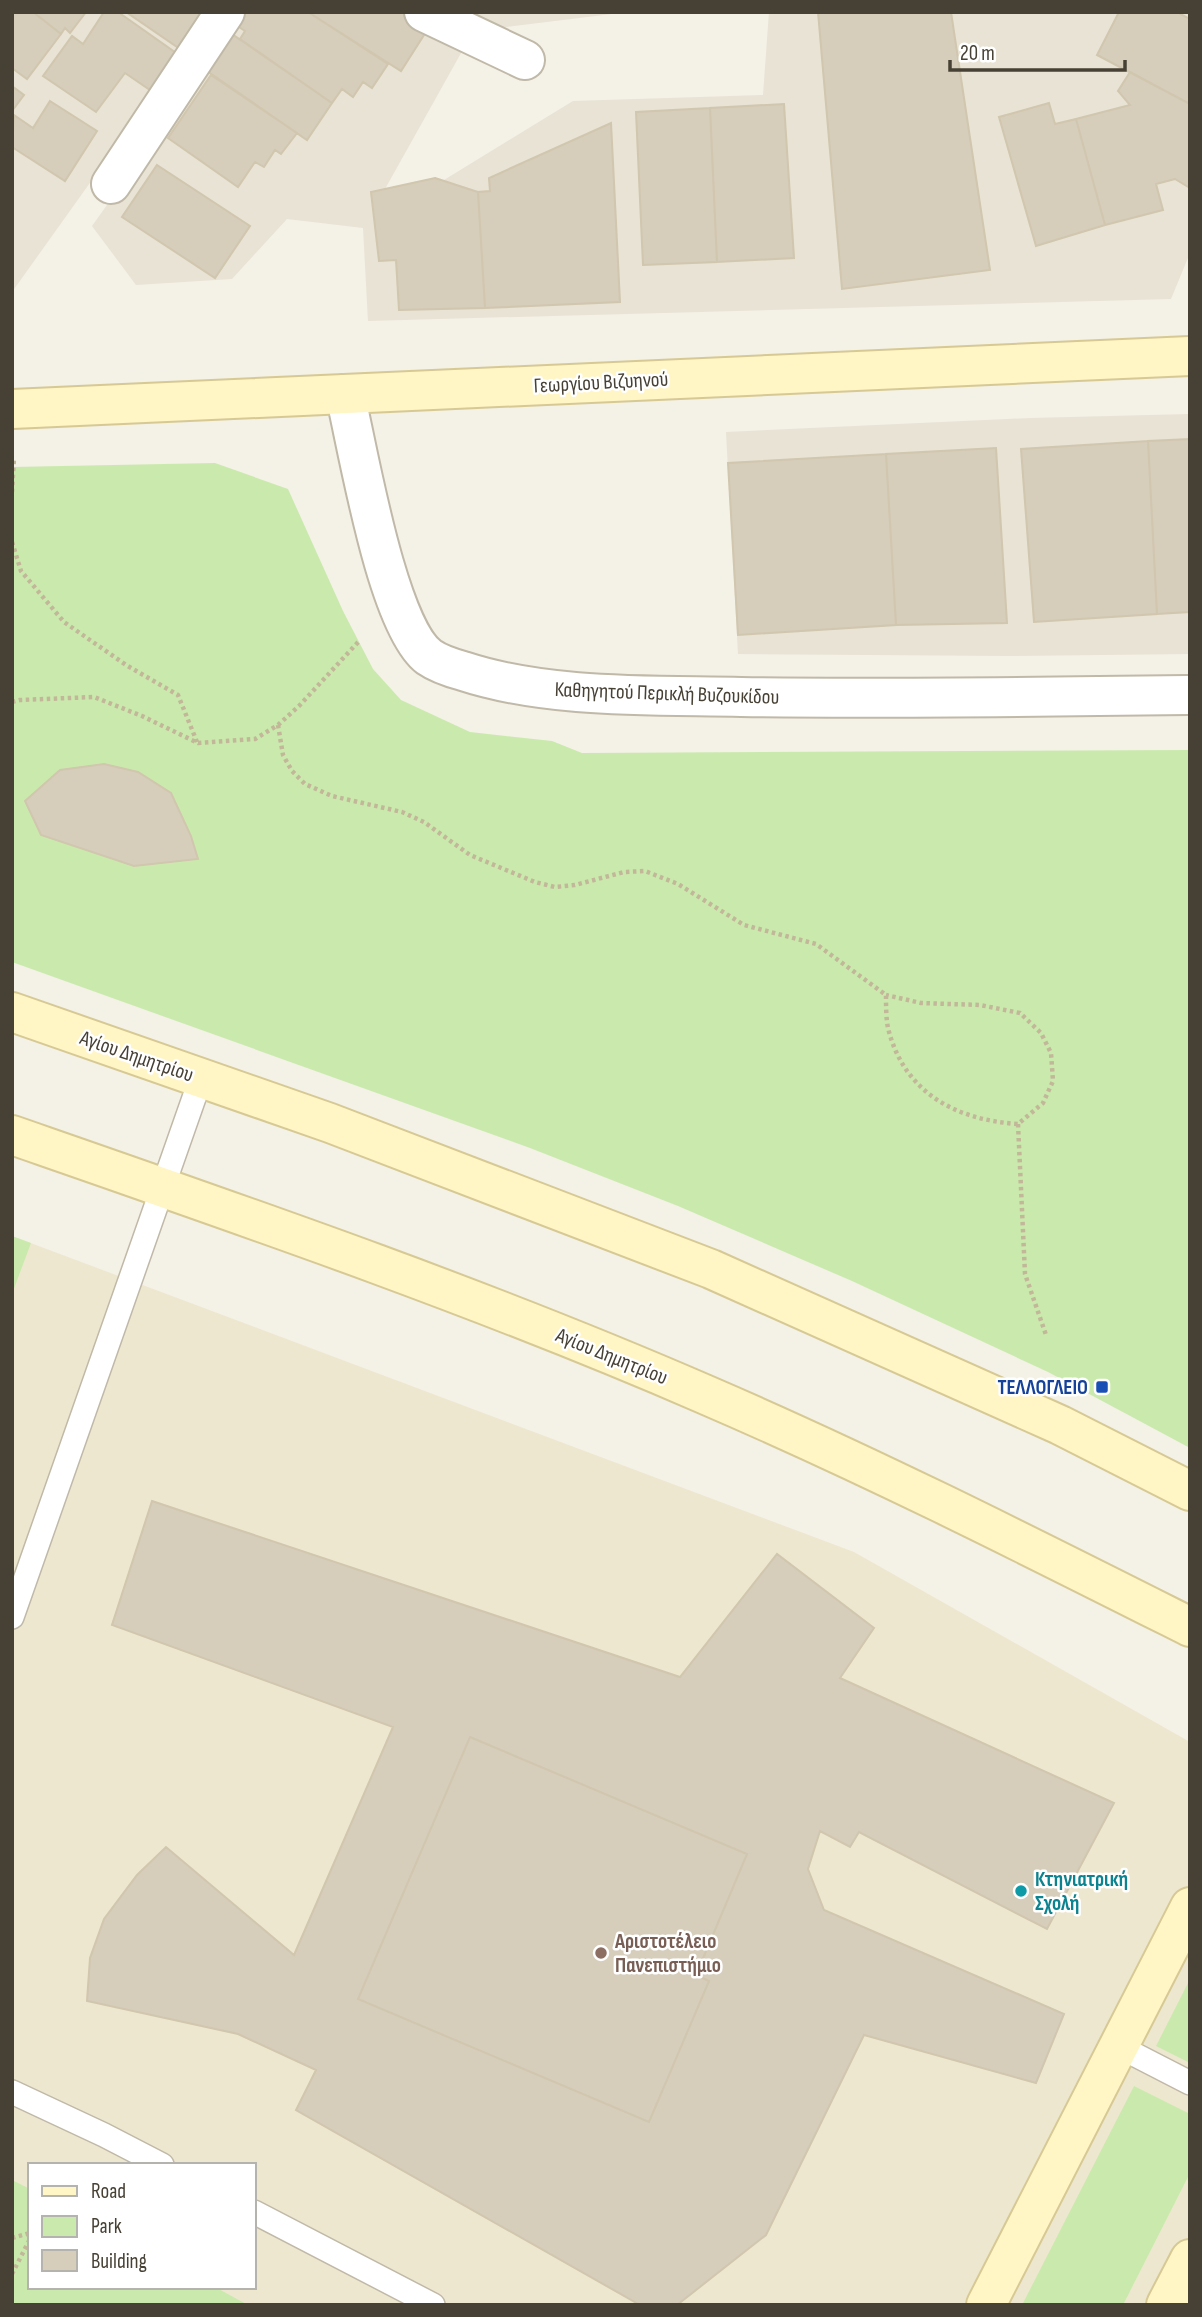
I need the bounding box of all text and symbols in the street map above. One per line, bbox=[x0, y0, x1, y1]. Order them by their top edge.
scale bar bbox=[950, 28, 1125, 72]
text: 20 m bbox=[960, 41, 995, 66]
street label: Γεωργίου Βιζυηνού bbox=[533, 366, 669, 399]
street label: Καθηγητού Περικλή Βυζουκίδου bbox=[554, 677, 780, 710]
street label: Αγίου Δημητρίου bbox=[76, 1025, 197, 1088]
street label: Αγίου Δημητρίου bbox=[551, 1322, 671, 1390]
place label: ΤΕΛΛΟΓΛΕΙΟ bbox=[997, 1375, 1088, 1400]
marker: ΤΕΛΛΟΓΛΕΙΟ bbox=[1094, 1379, 1110, 1395]
place label: Κτηνιατρική Σχολή bbox=[1035, 1867, 1128, 1916]
marker: Κτηνιατρική Σχολή bbox=[1013, 1883, 1029, 1899]
place label: Αριστοτέλειο Πανεπιστήμιο bbox=[614, 1929, 721, 1978]
marker: Αριστοτέλειο Πανεπιστήμιο bbox=[593, 1945, 609, 1961]
legend bbox=[28, 2163, 256, 2289]
text: Road bbox=[91, 2179, 126, 2204]
text: Park bbox=[91, 2214, 122, 2239]
text: Building bbox=[91, 2249, 147, 2274]

